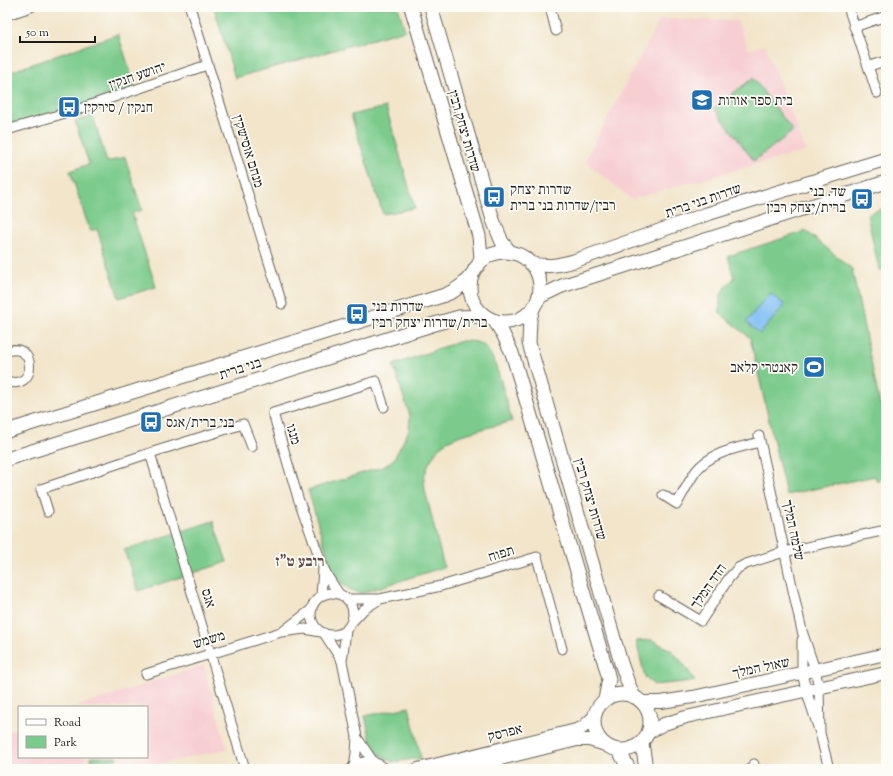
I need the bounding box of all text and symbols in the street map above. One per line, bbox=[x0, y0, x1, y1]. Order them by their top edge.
scale bar bbox=[20, 18, 95, 44]
text: 50 m bbox=[25, 24, 49, 42]
street label: יהושע חנקין bbox=[106, 58, 169, 96]
school or university icon: בית ספר אורות bbox=[689, 87, 715, 113]
street label: שדרות יצחק רבין bbox=[442, 88, 484, 175]
place label: בית ספר אורות bbox=[718, 92, 793, 112]
bus stop icon: חנקין / סירקין bbox=[56, 94, 82, 120]
place label: חנקין / סירקין bbox=[84, 99, 153, 119]
street label: מנחם אוסישקין bbox=[227, 113, 268, 190]
street label: שדרות בני ברית bbox=[663, 179, 745, 224]
place label: שדרות יצחק רבין/שדרות בני ברית bbox=[510, 181, 616, 217]
place label: שד. בני ברית/יצחק רבין bbox=[766, 183, 846, 219]
bus stop icon: שדרות יצחק רבין/שדרות בני ברית bbox=[481, 184, 507, 210]
bus stop icon: שד. בני ברית/יצחק רבין bbox=[849, 186, 875, 212]
place label: שדרות בני ברית/שדרות יצחק רבין bbox=[372, 298, 488, 334]
bus stop icon: שדרות בני ברית/שדרות יצחק רבין bbox=[344, 301, 370, 327]
street label: בני ברית bbox=[217, 354, 265, 386]
sports icon: קאנטרי קלאב bbox=[801, 354, 827, 380]
place label: קאנטרי קלאב bbox=[730, 359, 798, 379]
bus stop icon: בני ברית/אגס bbox=[138, 409, 164, 435]
place label: בני ברית/אגס bbox=[166, 414, 235, 434]
street label: מנגו bbox=[279, 422, 305, 447]
street label: שדרות יצחק רבין bbox=[568, 456, 610, 543]
street label: שלמה המלך bbox=[776, 498, 808, 563]
street label: תפוח bbox=[486, 541, 517, 568]
district label: רובע ט"ז bbox=[275, 552, 325, 573]
street label: הדד המלך bbox=[687, 560, 733, 614]
street label: אגס bbox=[195, 586, 219, 611]
street label: משמש bbox=[191, 627, 228, 655]
street label: שאול המלך bbox=[731, 653, 792, 685]
legend bbox=[18, 706, 148, 758]
text: Road bbox=[54, 714, 81, 732]
street label: אפרסק bbox=[486, 720, 525, 748]
text: Park bbox=[54, 734, 77, 752]

